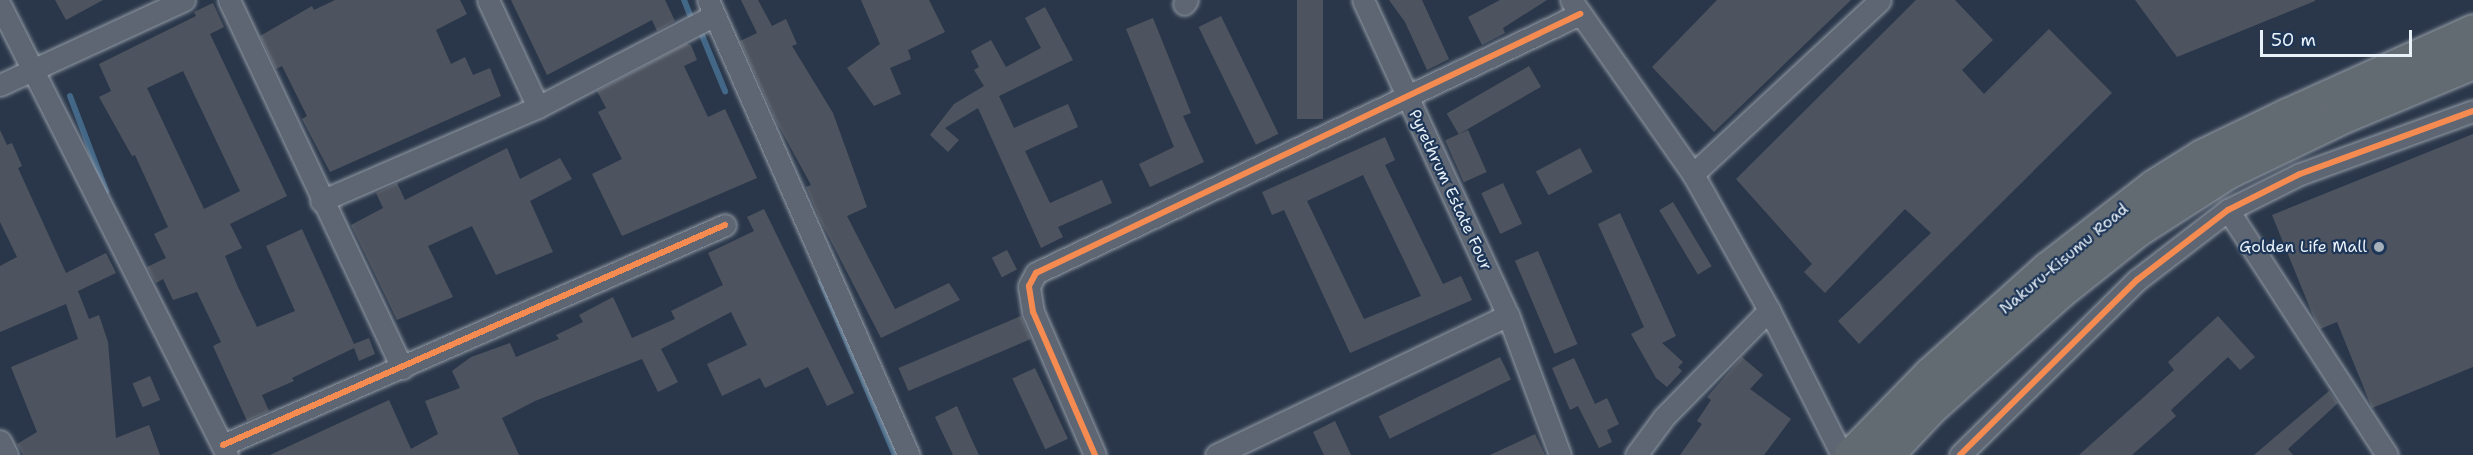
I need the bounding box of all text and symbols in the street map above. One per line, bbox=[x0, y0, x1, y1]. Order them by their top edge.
scale bar bbox=[2263, 18, 2414, 56]
text: 50 m bbox=[2271, 28, 2316, 52]
street label: Pyrethrum Estate Four bbox=[1404, 107, 1496, 273]
street label: Nakuru-Kisumu Road bbox=[1996, 200, 2132, 318]
place label: Golden Life Mall bbox=[2239, 237, 2367, 257]
marker: Golden Life Mall bbox=[2372, 240, 2386, 254]

